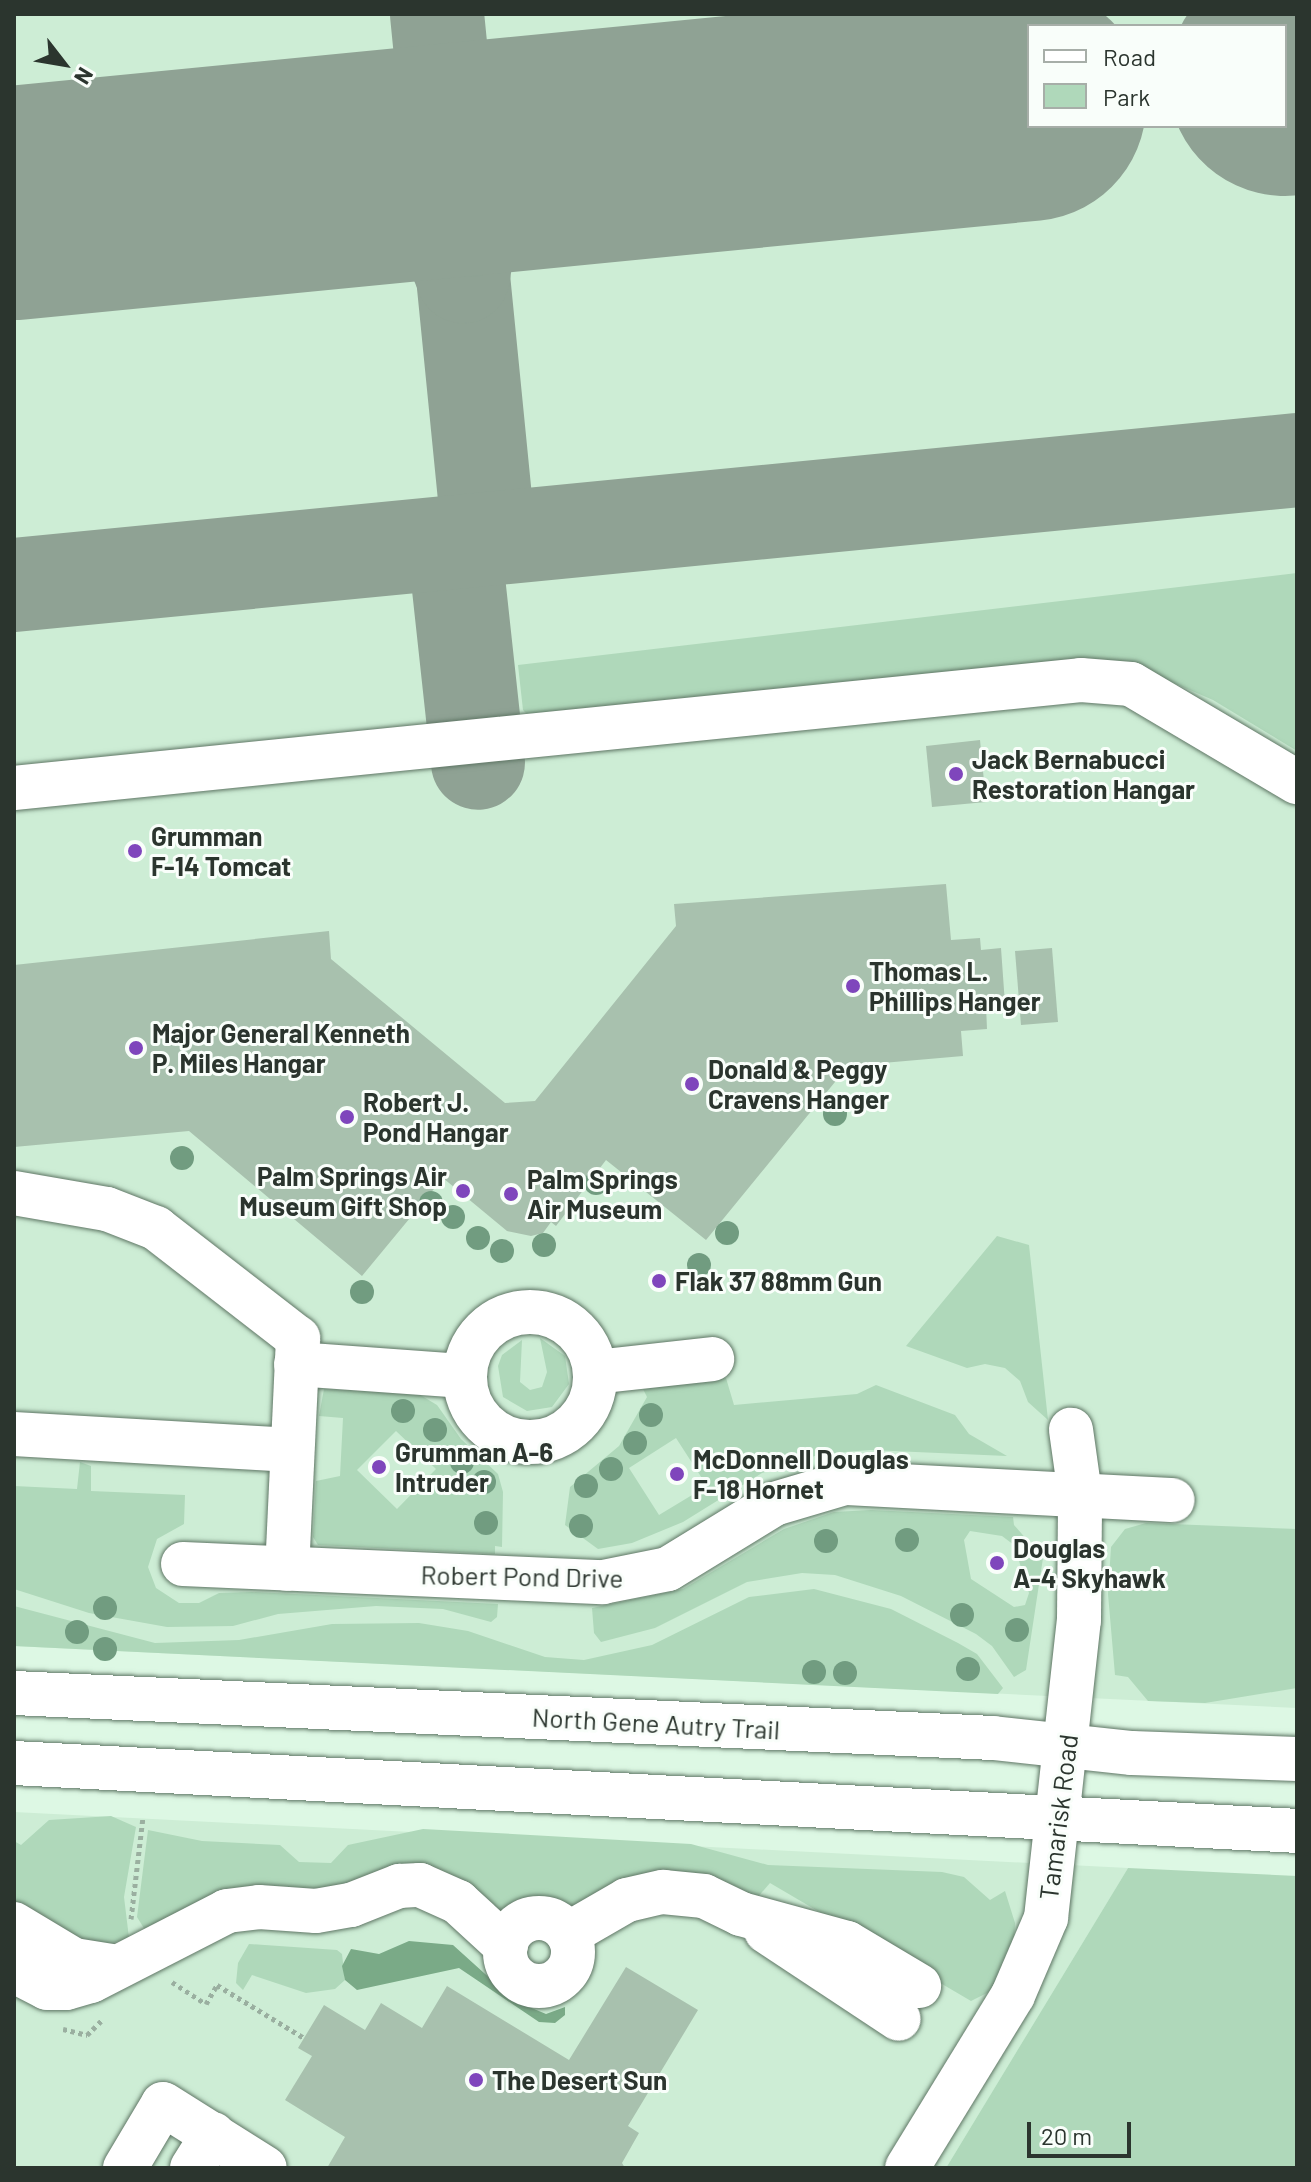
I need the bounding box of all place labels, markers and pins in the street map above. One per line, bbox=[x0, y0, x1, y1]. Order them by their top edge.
place label: Jack Bernabucci Restoration Hangar bbox=[972, 743, 1195, 804]
marker: Jack Bernabucci Restoration Hangar bbox=[947, 765, 965, 783]
place label: Grumman F-14 Tomcat bbox=[151, 820, 291, 882]
marker: Grumman F-14 Tomcat bbox=[126, 842, 144, 860]
place label: Thomas L. Phillips Hanger bbox=[869, 955, 1041, 1016]
marker: Thomas L. Phillips Hanger bbox=[844, 977, 862, 995]
place label: Major General Kenneth P. Miles Hangar bbox=[152, 1017, 410, 1078]
marker: Major General Kenneth P. Miles Hangar bbox=[127, 1039, 145, 1057]
place label: Donald & Peggy Cravens Hanger bbox=[708, 1053, 889, 1114]
marker: Donald & Peggy Cravens Hanger bbox=[683, 1075, 701, 1093]
place label: Robert J. Pond Hangar bbox=[363, 1086, 509, 1148]
marker: Robert J. Pond Hangar bbox=[338, 1108, 356, 1126]
place label: Palm Springs Air Museum Gift Shop bbox=[239, 1160, 447, 1222]
place label: Palm Springs Air Museum bbox=[527, 1163, 678, 1224]
marker: Palm Springs Air Museum Gift Shop bbox=[454, 1182, 472, 1200]
marker: Palm Springs Air Museum bbox=[502, 1185, 520, 1203]
place label: Flak 37 88mm Gun bbox=[675, 1265, 882, 1297]
marker: Flak 37 88mm Gun bbox=[650, 1272, 668, 1290]
place label: Grumman A-6 Intruder bbox=[395, 1436, 553, 1498]
place label: McDonnell Douglas F-18 Hornet bbox=[693, 1443, 909, 1504]
marker: Grumman A-6 Intruder bbox=[370, 1458, 388, 1476]
marker: McDonnell Douglas F-18 Hornet bbox=[668, 1465, 686, 1483]
place label: Douglas A-4 Skyhawk bbox=[1013, 1532, 1166, 1594]
marker: Douglas A-4 Skyhawk bbox=[988, 1554, 1006, 1572]
place label: The Desert Sun bbox=[492, 2064, 667, 2096]
marker: The Desert Sun bbox=[467, 2071, 485, 2089]

